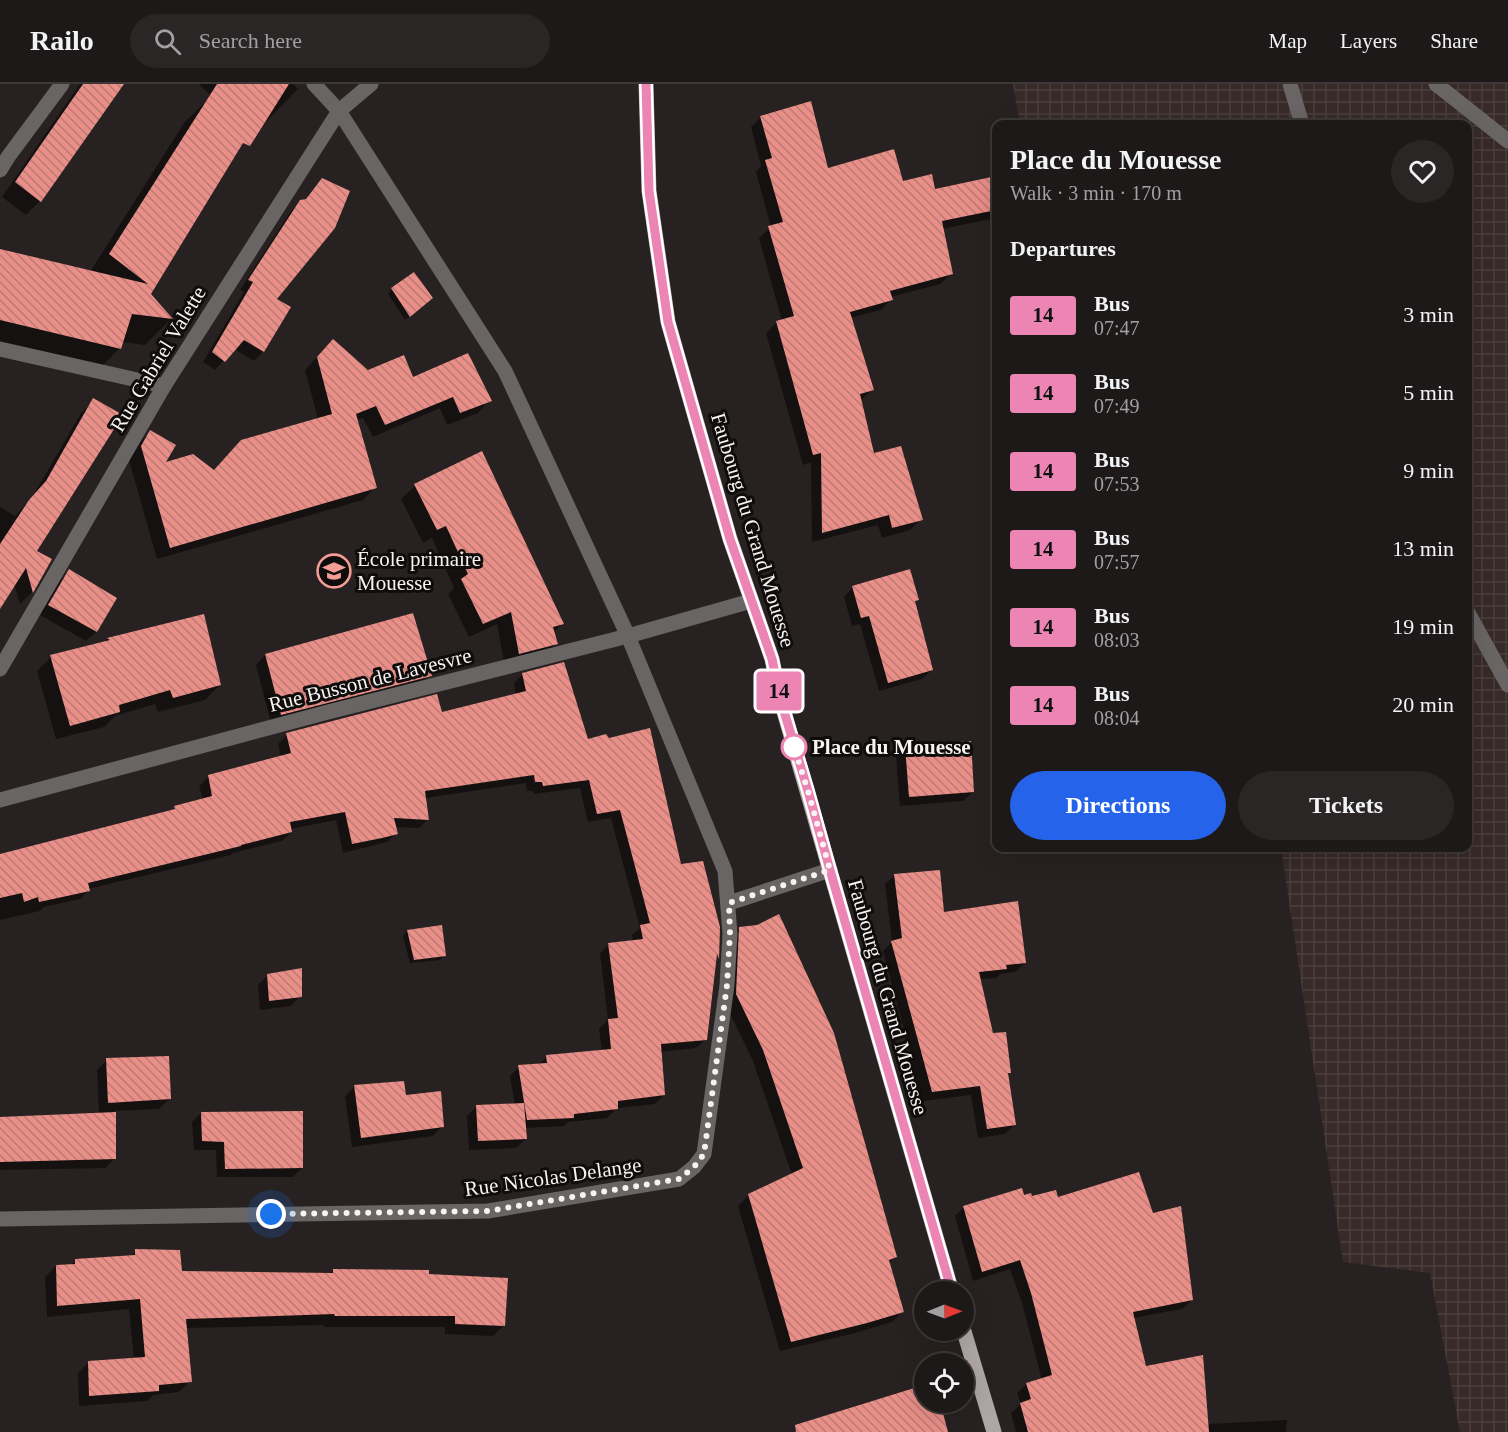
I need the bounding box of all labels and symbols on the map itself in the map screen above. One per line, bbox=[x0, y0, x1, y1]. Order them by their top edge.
street label: Rue Gabriel Valette bbox=[105, 282, 211, 436]
street label: Faubourg du Grand Mouesse bbox=[706, 410, 800, 650]
place label: École primaire Mouesse bbox=[357, 547, 481, 595]
school or university icon: École primaire Mouesse bbox=[316, 553, 352, 589]
street label: Rue Busson de Lavesvre bbox=[266, 643, 474, 717]
line badge: 14 bbox=[752, 672, 806, 710]
marker: Place du Mouesse bbox=[781, 734, 807, 760]
place label: Place du Mouesse bbox=[812, 735, 971, 759]
street label: Faubourg du Grand Mouesse bbox=[843, 876, 933, 1118]
street label: Rue Nicolas Delange bbox=[463, 1153, 643, 1201]
your location bbox=[256, 1199, 286, 1229]
north arrow bbox=[914, 1281, 974, 1341]

